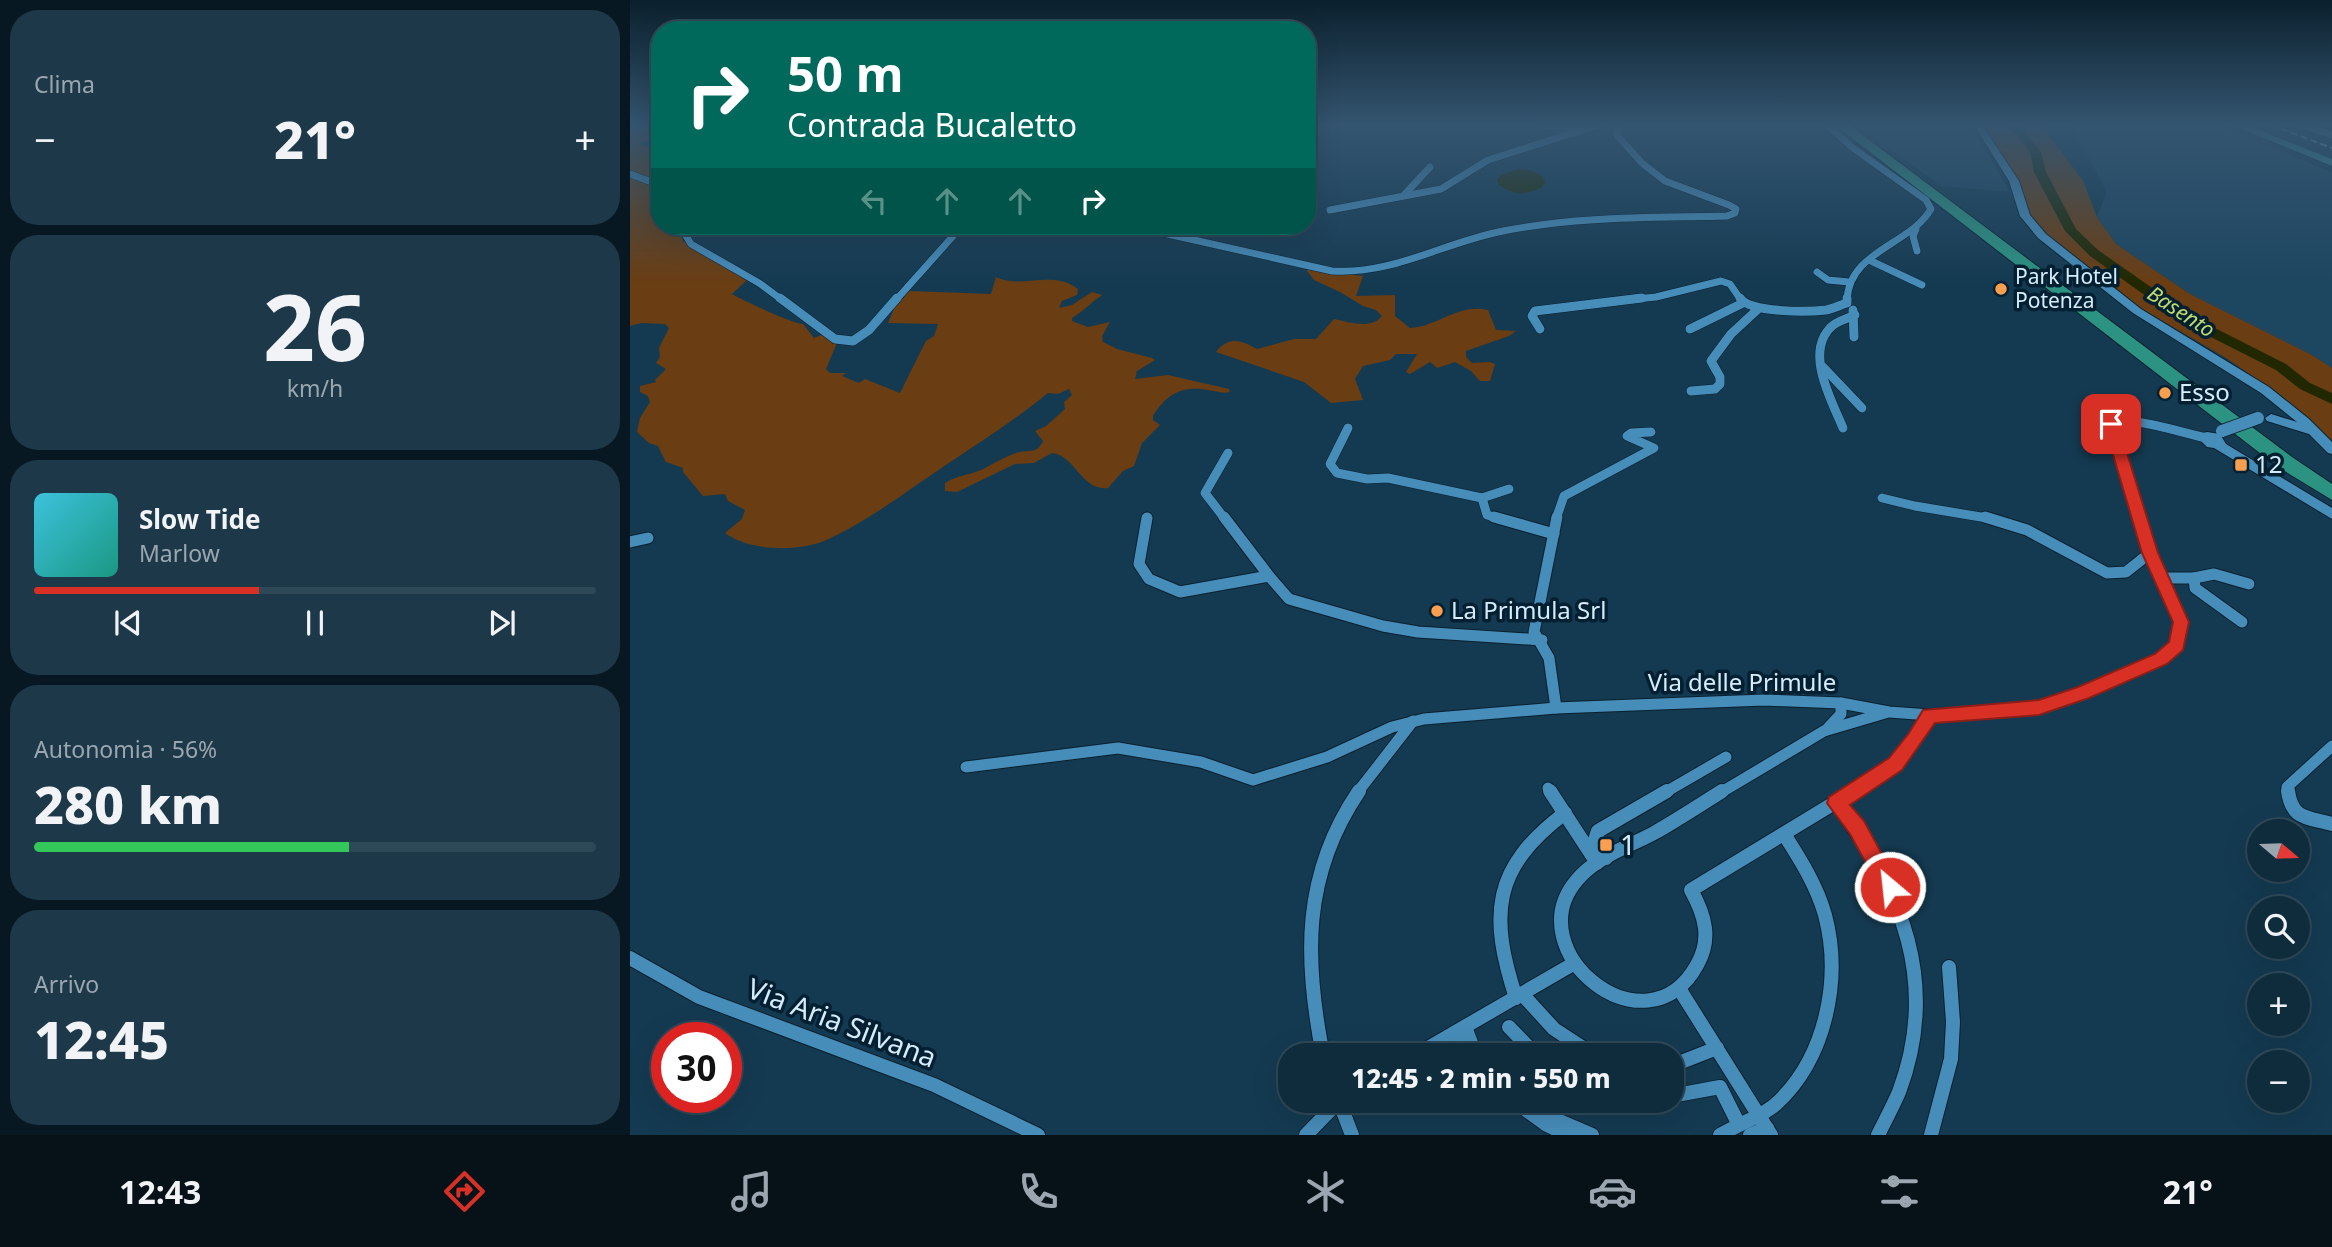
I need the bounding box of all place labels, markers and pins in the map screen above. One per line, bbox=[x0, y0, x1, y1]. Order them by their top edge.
place label: Park Hotel Potenza bbox=[2015, 262, 2118, 314]
marker: Park Hotel Potenza bbox=[1993, 281, 2009, 297]
place label: Esso bbox=[2179, 375, 2230, 408]
marker: Esso bbox=[2157, 385, 2173, 401]
pin bbox=[2081, 394, 2141, 454]
place label: 12 bbox=[2255, 447, 2282, 480]
marker: 12 bbox=[2233, 457, 2249, 473]
place label: La Primula Srl bbox=[1451, 593, 1606, 626]
marker: La Primula Srl bbox=[1429, 603, 1445, 619]
place label: 1 bbox=[1620, 825, 1636, 863]
marker: 1 bbox=[1598, 837, 1614, 853]

